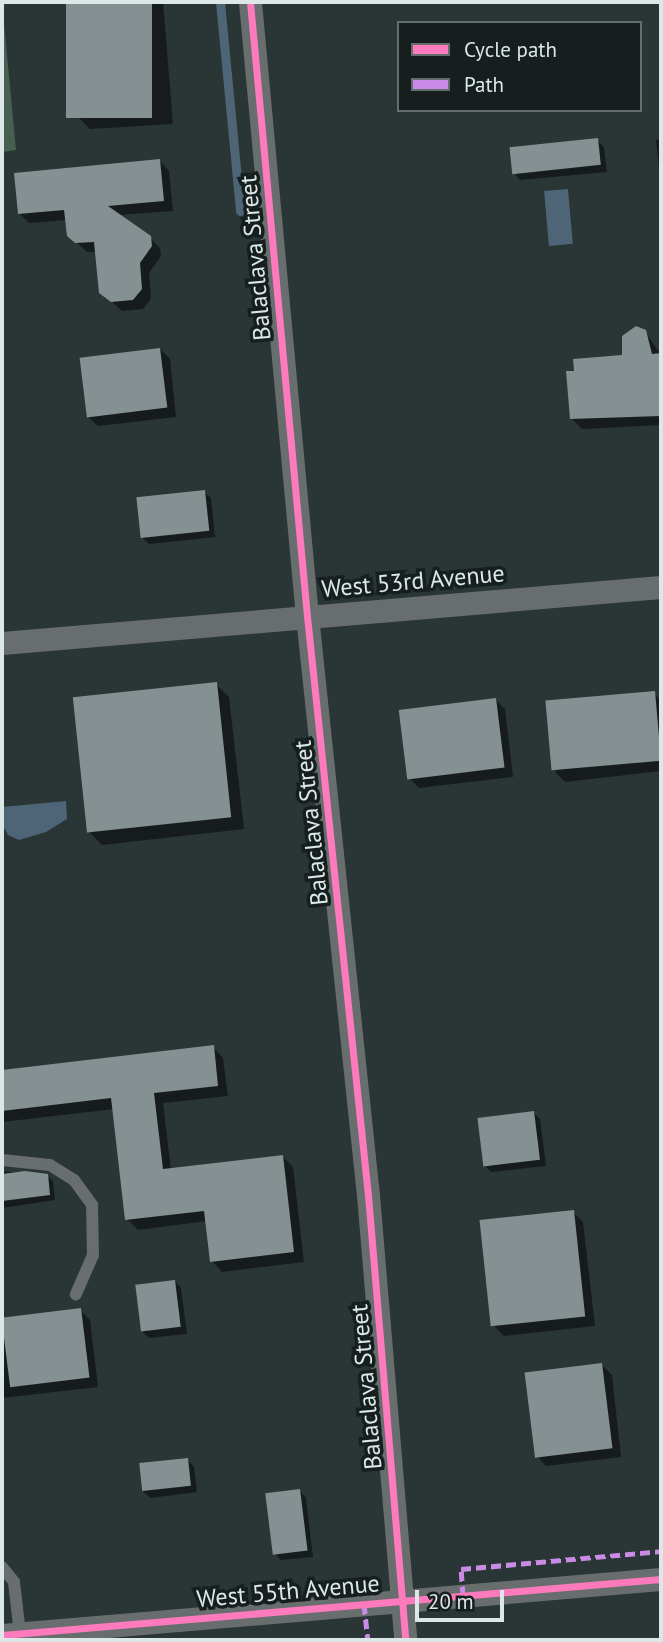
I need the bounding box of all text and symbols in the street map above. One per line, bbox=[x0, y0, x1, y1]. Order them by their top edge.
legend bbox=[397, 21, 642, 112]
text: Cycle path bbox=[464, 36, 557, 63]
text: Path bbox=[464, 71, 504, 98]
street label: Balaclava Street bbox=[233, 174, 277, 342]
street label: West 53rd Avenue bbox=[320, 559, 506, 603]
street label: Balaclava Street bbox=[288, 739, 334, 907]
street label: Balaclava Street bbox=[344, 1303, 388, 1471]
street label: West 55th Avenue bbox=[195, 1569, 381, 1613]
scale bar bbox=[418, 1576, 507, 1620]
text: 20 m bbox=[428, 1588, 474, 1615]

